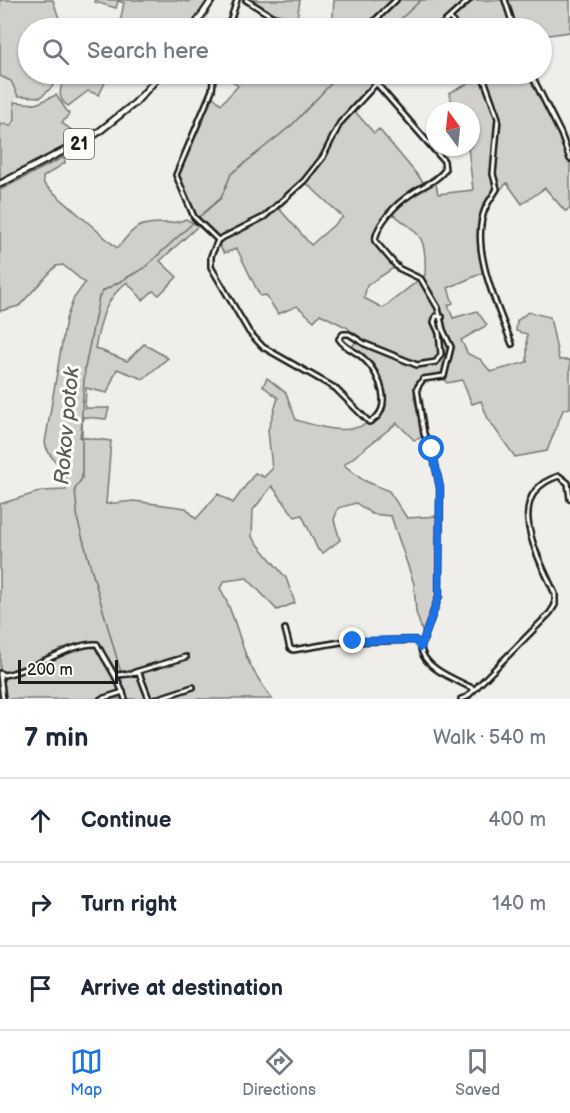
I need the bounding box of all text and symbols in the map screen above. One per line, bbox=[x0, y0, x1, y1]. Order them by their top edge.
search box bbox=[18, 18, 552, 84]
icon: search bbox=[39, 35, 72, 68]
text: Search here bbox=[87, 38, 209, 65]
north arrow bbox=[426, 102, 480, 156]
road number: 21 bbox=[64, 129, 94, 159]
water label: Rokov potok bbox=[49, 365, 85, 486]
route start bbox=[418, 435, 444, 461]
route end bbox=[339, 627, 365, 653]
scale bar bbox=[18, 657, 118, 684]
text: 200 m bbox=[27, 661, 73, 680]
text: 7 min bbox=[24, 723, 88, 754]
text: Walk · 540 m bbox=[433, 726, 546, 750]
icon: ahead bbox=[24, 804, 57, 837]
text: Continue bbox=[81, 807, 171, 834]
text: 400 m bbox=[488, 808, 546, 832]
icon: right bbox=[24, 888, 57, 921]
text: Turn right bbox=[81, 891, 177, 918]
text: 140 m bbox=[492, 892, 546, 916]
icon: arrive bbox=[24, 972, 57, 1005]
text: Arrive at destination bbox=[81, 975, 283, 1002]
tab: Map bbox=[70, 1045, 103, 1100]
tab: Directions bbox=[242, 1045, 316, 1100]
tab: Saved bbox=[455, 1045, 500, 1100]

